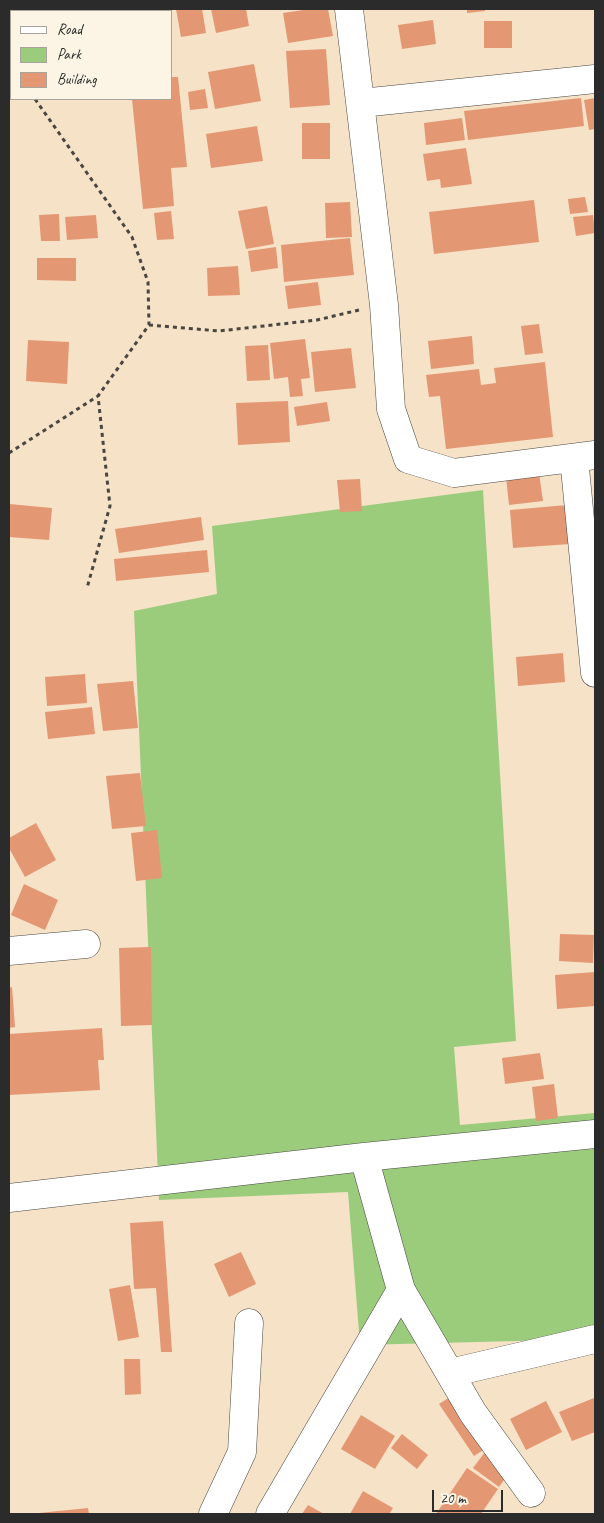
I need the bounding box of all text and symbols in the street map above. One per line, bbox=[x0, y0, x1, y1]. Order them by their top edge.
legend bbox=[10, 10, 172, 100]
text: Road bbox=[57, 20, 82, 39]
text: Park bbox=[57, 45, 81, 64]
text: Building bbox=[57, 70, 96, 89]
scale bar bbox=[434, 1480, 505, 1512]
text: 20 m bbox=[440, 1489, 466, 1508]

